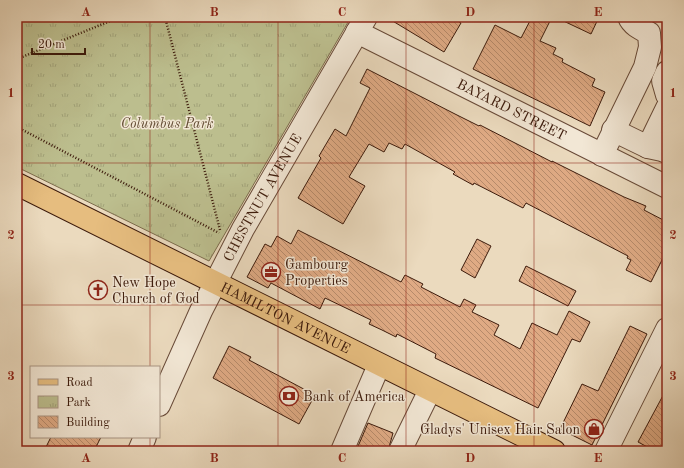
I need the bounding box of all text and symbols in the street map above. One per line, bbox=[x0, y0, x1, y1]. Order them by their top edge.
text: A bbox=[81, 6, 91, 19]
text: B bbox=[209, 6, 219, 19]
text: C bbox=[338, 6, 346, 19]
text: D bbox=[465, 6, 475, 19]
text: E bbox=[594, 6, 603, 19]
scale bar bbox=[32, 30, 85, 56]
text: 20 m bbox=[38, 39, 65, 51]
street label: BAYARD STREET bbox=[454, 77, 568, 143]
text: 1 bbox=[7, 87, 15, 100]
text: 1 bbox=[669, 87, 677, 100]
park label: Columbus Park bbox=[121, 117, 213, 131]
street label: CHESTNUT AVENUE bbox=[222, 131, 305, 264]
text: 2 bbox=[7, 229, 15, 242]
text: 2 bbox=[669, 229, 677, 242]
place label: Gambourg Properties bbox=[285, 258, 348, 288]
office icon: Gambourg Properties bbox=[260, 261, 282, 283]
place label: New Hope Church of God bbox=[112, 276, 200, 306]
church icon: New Hope Church of God bbox=[87, 279, 109, 301]
street label: HAMILTON AVENUE bbox=[218, 280, 352, 357]
legend bbox=[30, 366, 160, 438]
text: 3 bbox=[7, 370, 15, 383]
text: 3 bbox=[669, 370, 677, 383]
text: Road bbox=[66, 377, 93, 389]
bank icon: Bank of America bbox=[278, 385, 300, 407]
place label: Bank of America bbox=[303, 390, 405, 404]
text: Park bbox=[66, 397, 91, 409]
text: Building bbox=[66, 417, 110, 429]
shop icon: Gladys' Unisex Hair Salon bbox=[583, 418, 605, 440]
place label: Gladys' Unisex Hair Salon bbox=[420, 423, 580, 437]
text: A bbox=[81, 452, 91, 465]
text: B bbox=[209, 452, 219, 465]
text: C bbox=[338, 452, 346, 465]
text: D bbox=[465, 452, 475, 465]
text: E bbox=[594, 452, 603, 465]

